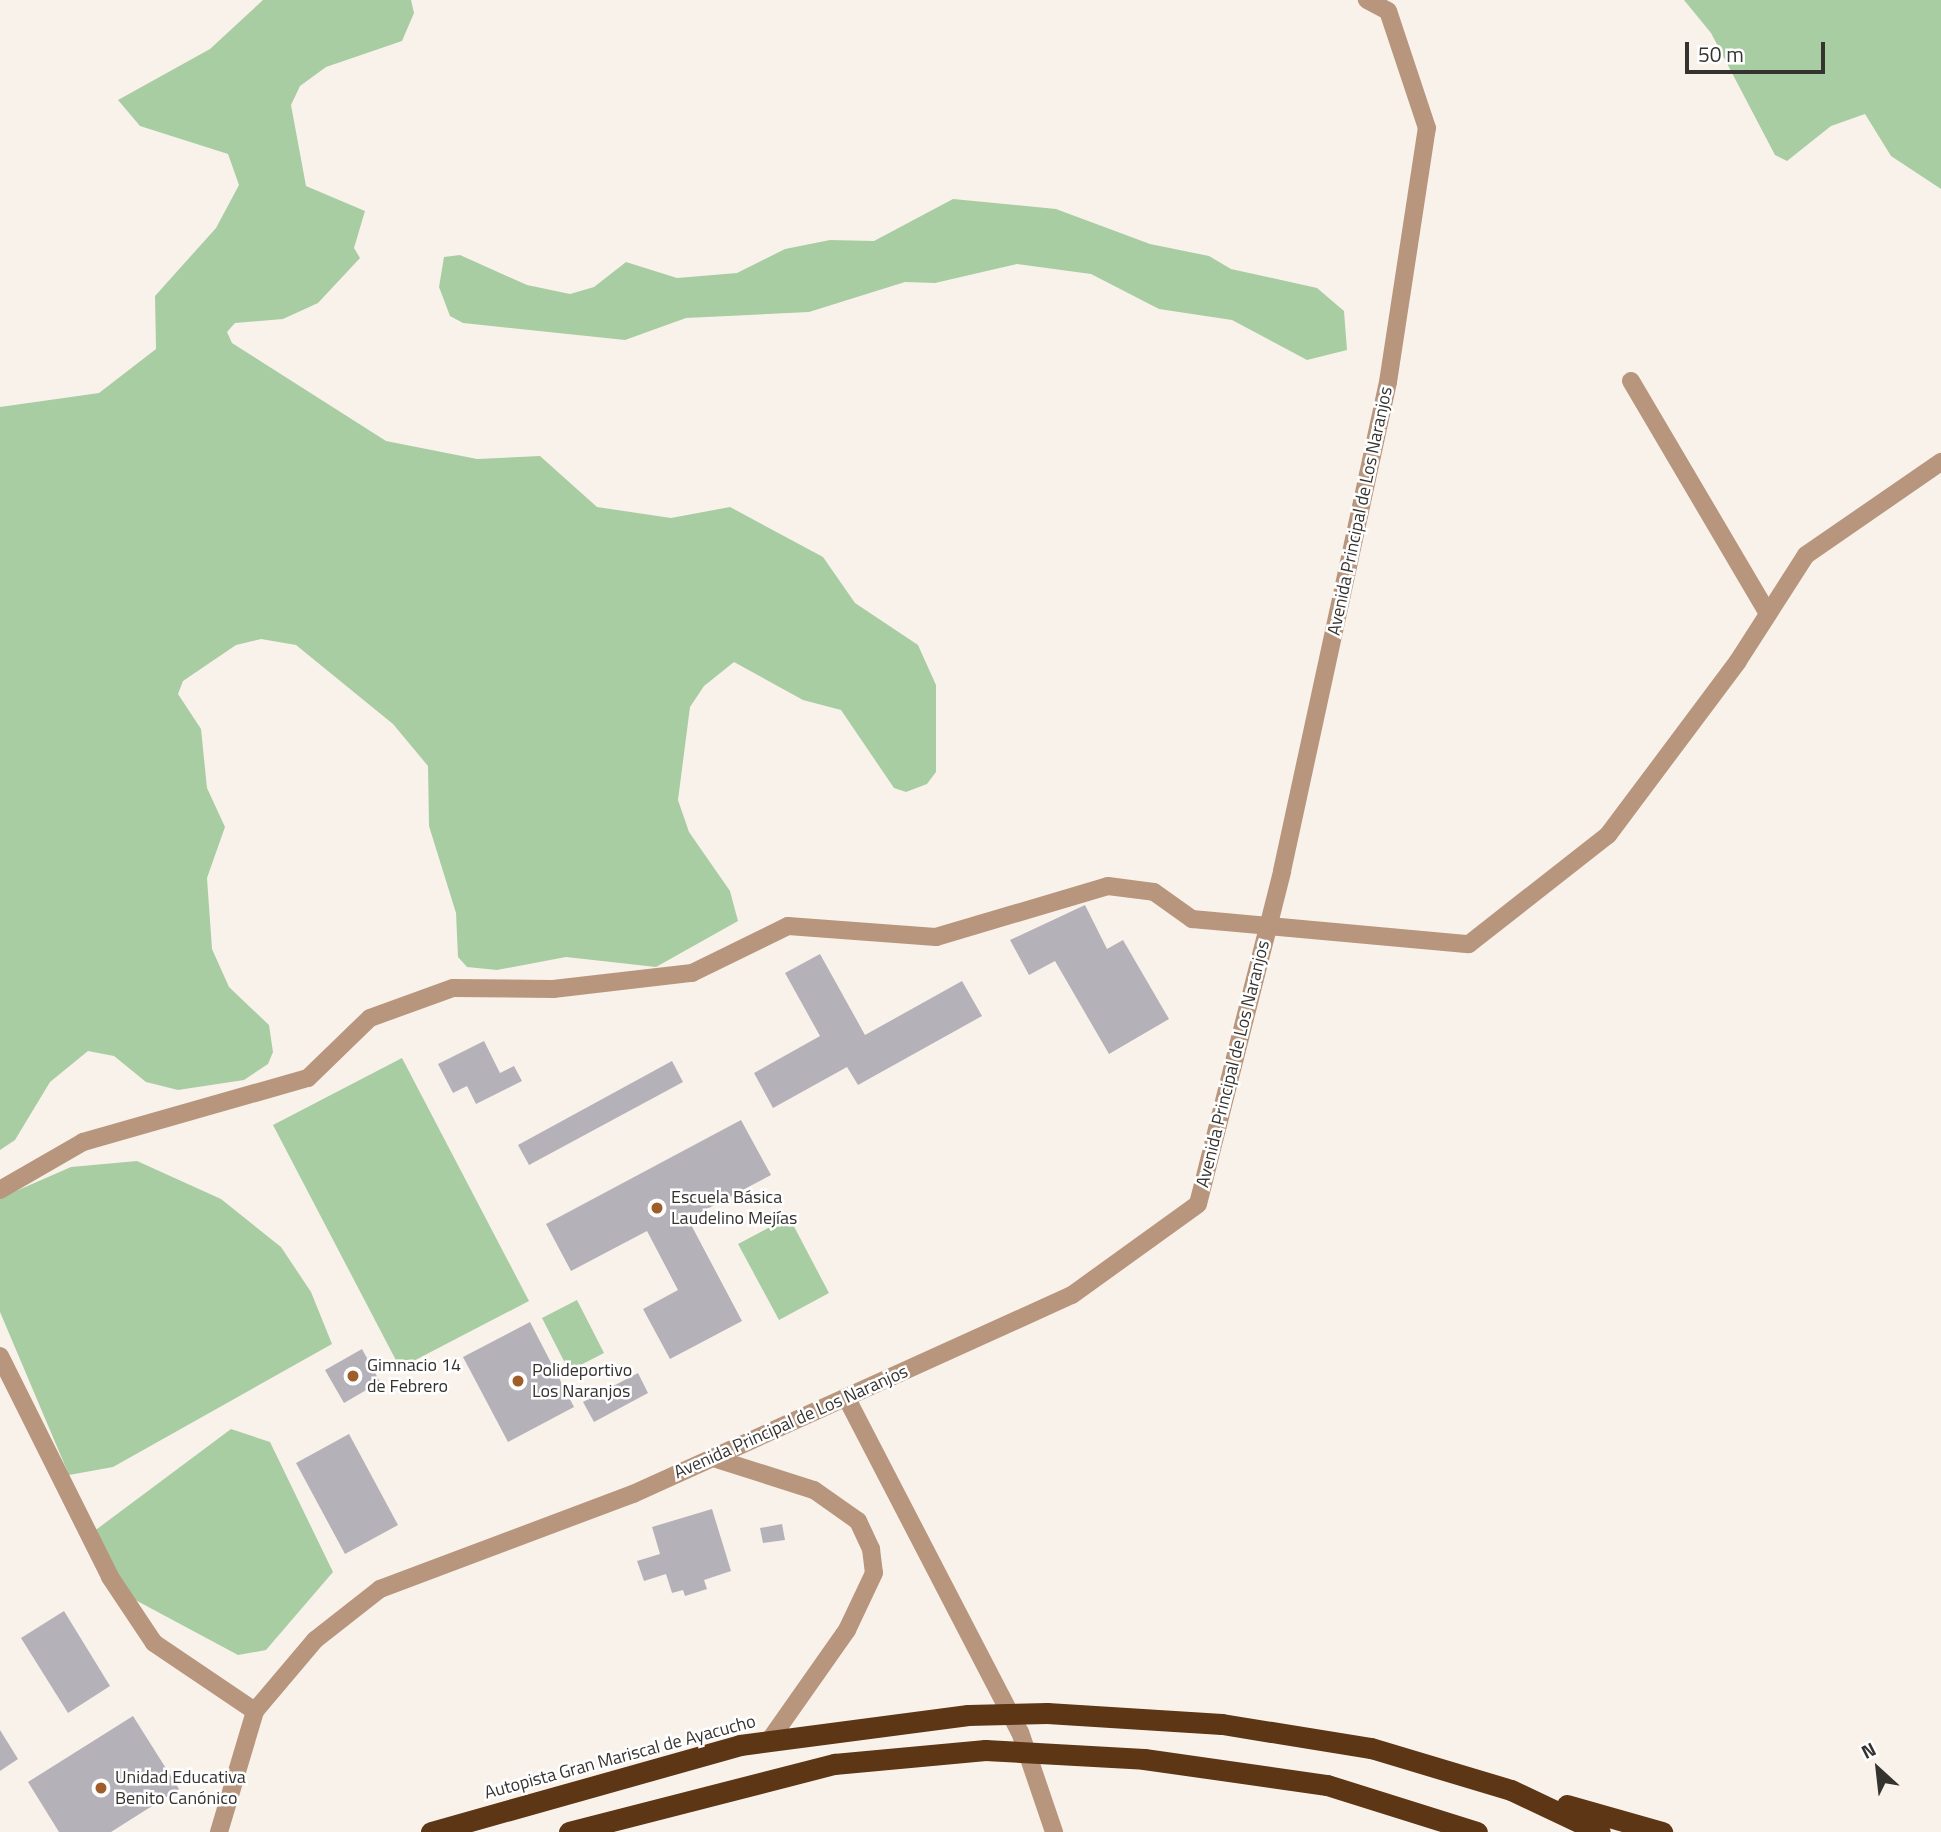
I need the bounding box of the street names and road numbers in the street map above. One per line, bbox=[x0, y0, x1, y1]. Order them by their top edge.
street label: Avenida Principal de Los Naranjos bbox=[1323, 385, 1397, 637]
street label: Avenida Principal de Los Naranjos bbox=[1192, 938, 1274, 1190]
street label: Avenida Principal de Los Naranjos bbox=[671, 1361, 911, 1483]
street label: Autopista Gran Mariscal de Ayacucho bbox=[482, 1710, 758, 1804]

